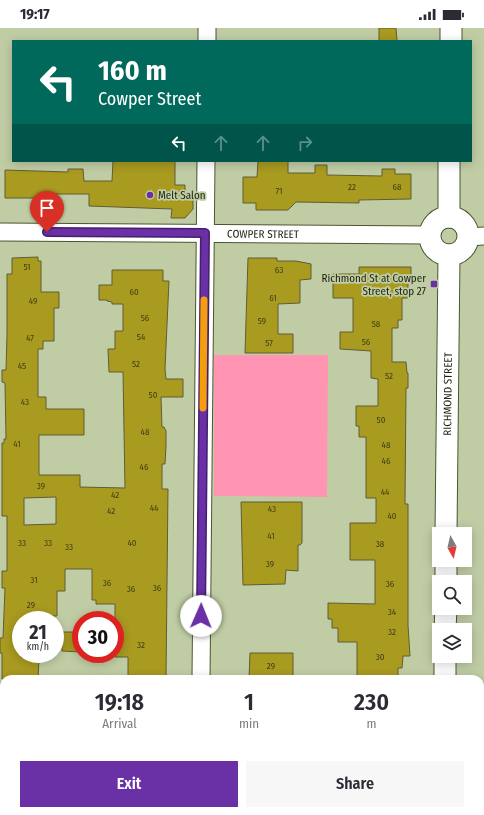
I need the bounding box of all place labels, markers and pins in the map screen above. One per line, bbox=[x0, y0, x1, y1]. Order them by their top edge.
place label: Melt Salon bbox=[158, 189, 206, 202]
marker: Melt Salon bbox=[145, 190, 155, 200]
pin bbox=[30, 191, 64, 232]
place label: Richmond St at Cowper Street, stop 27 bbox=[322, 272, 427, 298]
marker: Richmond St at Cowper Street, stop 27 bbox=[429, 279, 439, 289]

